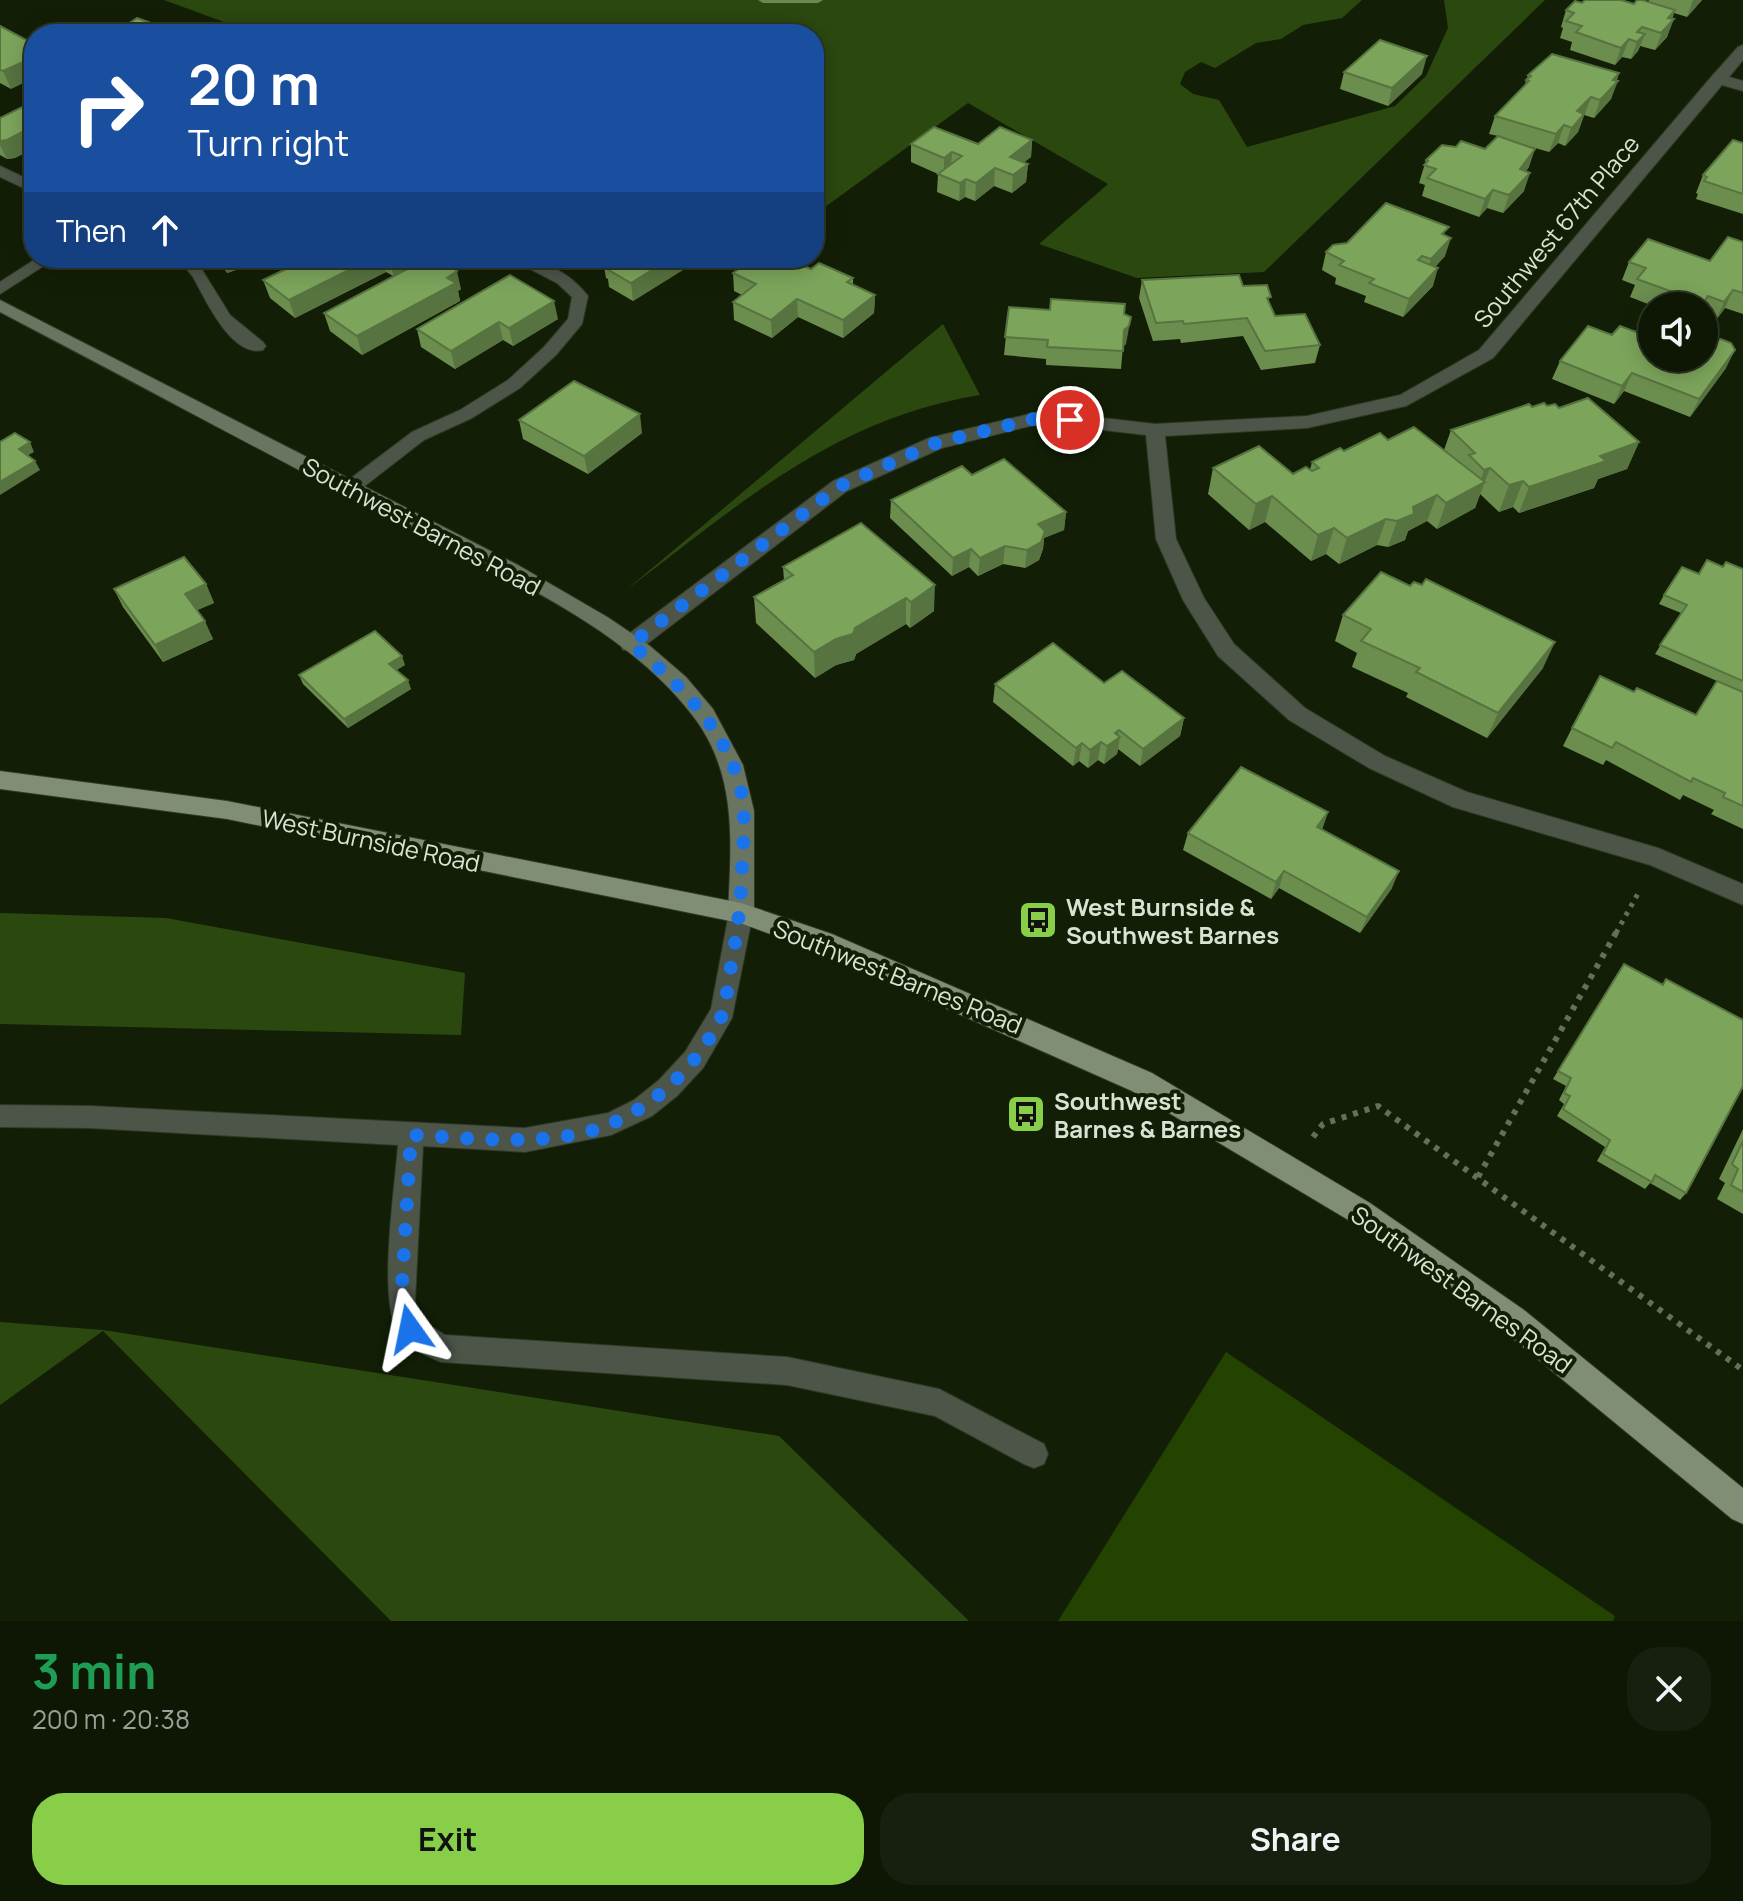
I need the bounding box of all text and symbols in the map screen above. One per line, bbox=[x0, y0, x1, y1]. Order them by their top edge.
text: 20 m bbox=[188, 45, 320, 122]
icon: right bbox=[56, 56, 160, 160]
text: Turn right bbox=[188, 118, 349, 167]
street label: Southwest 67th Place bbox=[1466, 128, 1646, 334]
icon: ahead bbox=[143, 208, 187, 252]
text: Then bbox=[56, 210, 127, 251]
map controls bbox=[1638, 292, 1718, 372]
button: sound bbox=[1638, 292, 1718, 372]
pin bbox=[1036, 386, 1104, 454]
icon: arrive bbox=[1048, 398, 1092, 442]
street label: Southwest Barnes Road bbox=[297, 449, 547, 603]
street label: West Burnside Road bbox=[259, 801, 483, 879]
place label: West Burnside & Southwest Barnes bbox=[1066, 890, 1279, 951]
bus stop icon: West Burnside & Southwest Barnes bbox=[1017, 899, 1059, 941]
street label: Southwest Barnes Road bbox=[769, 911, 1027, 1041]
place label: Southwest Barnes & Barnes bbox=[1054, 1084, 1241, 1145]
bus stop icon: Southwest Barnes & Barnes bbox=[1005, 1093, 1047, 1135]
street label: Southwest Barnes Road bbox=[1345, 1198, 1579, 1380]
position arrow bbox=[368, 1287, 452, 1371]
text: 3 min bbox=[32, 1638, 156, 1703]
button: close bbox=[1627, 1647, 1711, 1731]
text: 200 m · 20:38 bbox=[32, 1701, 190, 1737]
button: Exit bbox=[32, 1793, 864, 1885]
button: Share bbox=[880, 1793, 1711, 1885]

